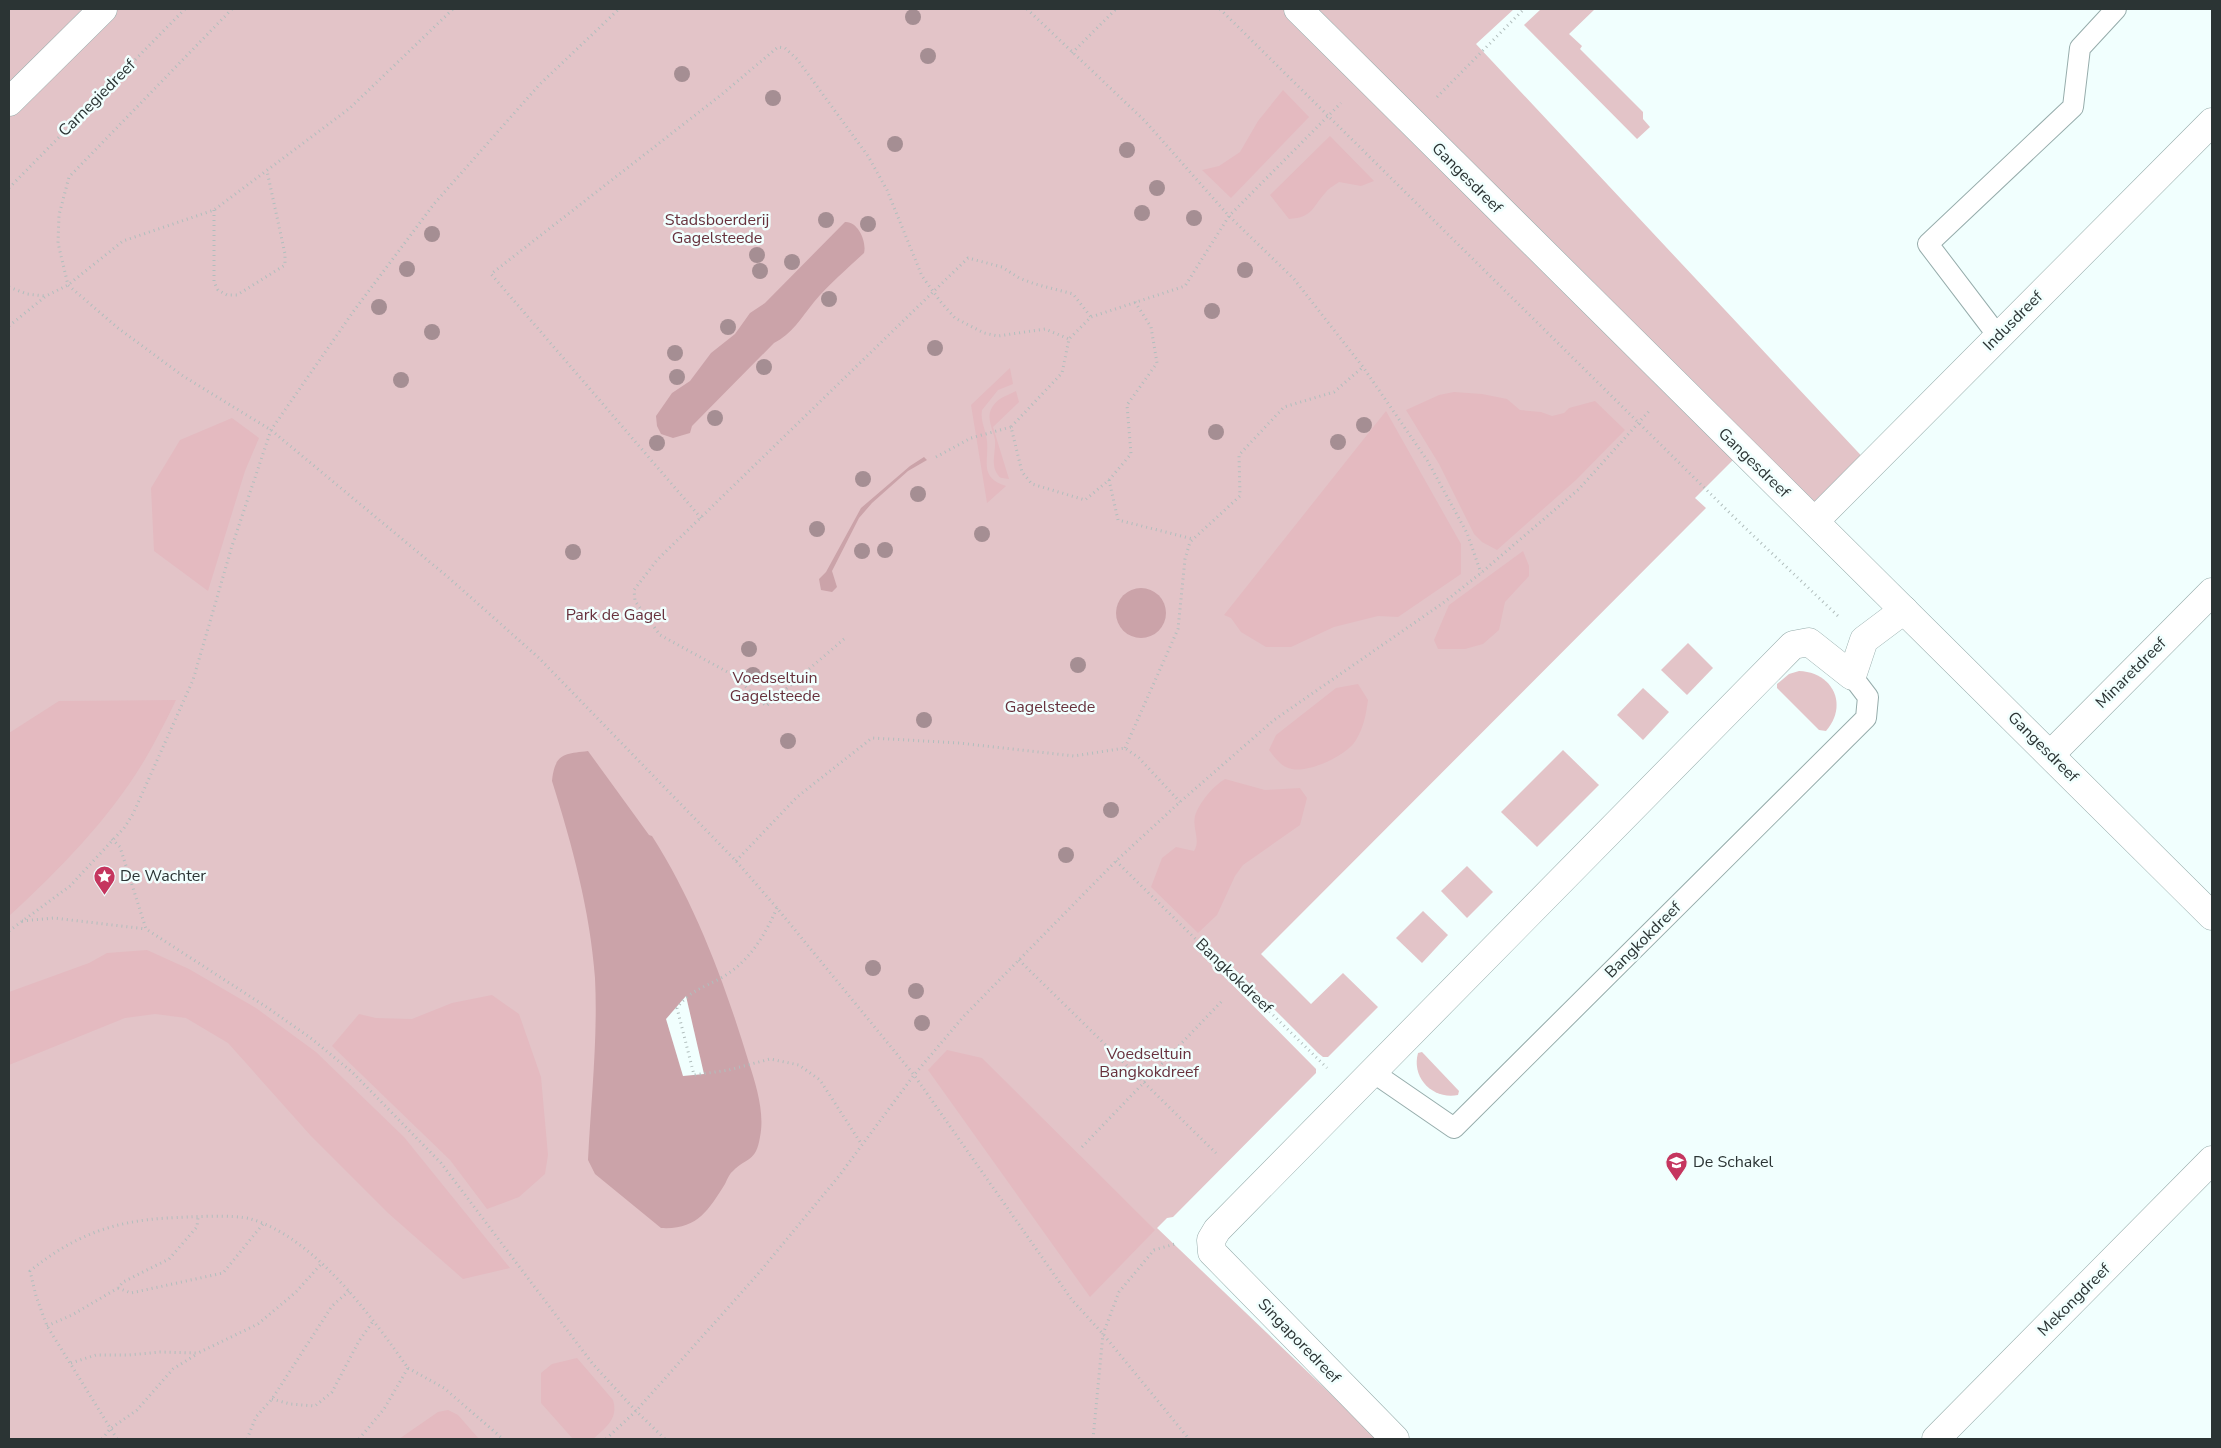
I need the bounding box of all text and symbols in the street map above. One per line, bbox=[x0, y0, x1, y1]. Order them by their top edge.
street label: Carnegiedreef bbox=[53, 54, 141, 142]
street label: Gangesdreef bbox=[1427, 138, 1508, 219]
park label: Stadsboerderij Gagelsteede bbox=[665, 209, 769, 249]
street label: Indusdreef bbox=[1978, 286, 2048, 356]
street label: Gangesdreef bbox=[1713, 423, 1795, 503]
park label: Park de Gagel bbox=[566, 604, 667, 626]
street label: Minaretdreef bbox=[2091, 632, 2172, 713]
park label: Voedseltuin Gagelsteede bbox=[730, 667, 820, 707]
park label: Gagelsteede bbox=[1005, 696, 1095, 718]
street label: Gangesdreef bbox=[2003, 707, 2084, 788]
place icon: De Wachter bbox=[92, 864, 116, 895]
place label: De Wachter bbox=[120, 865, 206, 887]
street label: Bangkokdreef bbox=[1600, 897, 1686, 983]
street label: Bangkokdreef bbox=[1191, 934, 1278, 1019]
park label: Voedseltuin Bangkokdreef bbox=[1099, 1043, 1199, 1083]
school or university icon: De Schakel bbox=[1665, 1150, 1689, 1181]
place label: De Schakel bbox=[1693, 1151, 1774, 1173]
street label: Mekongdreef bbox=[2033, 1258, 2116, 1341]
street label: Singaporedreef bbox=[1253, 1294, 1346, 1389]

